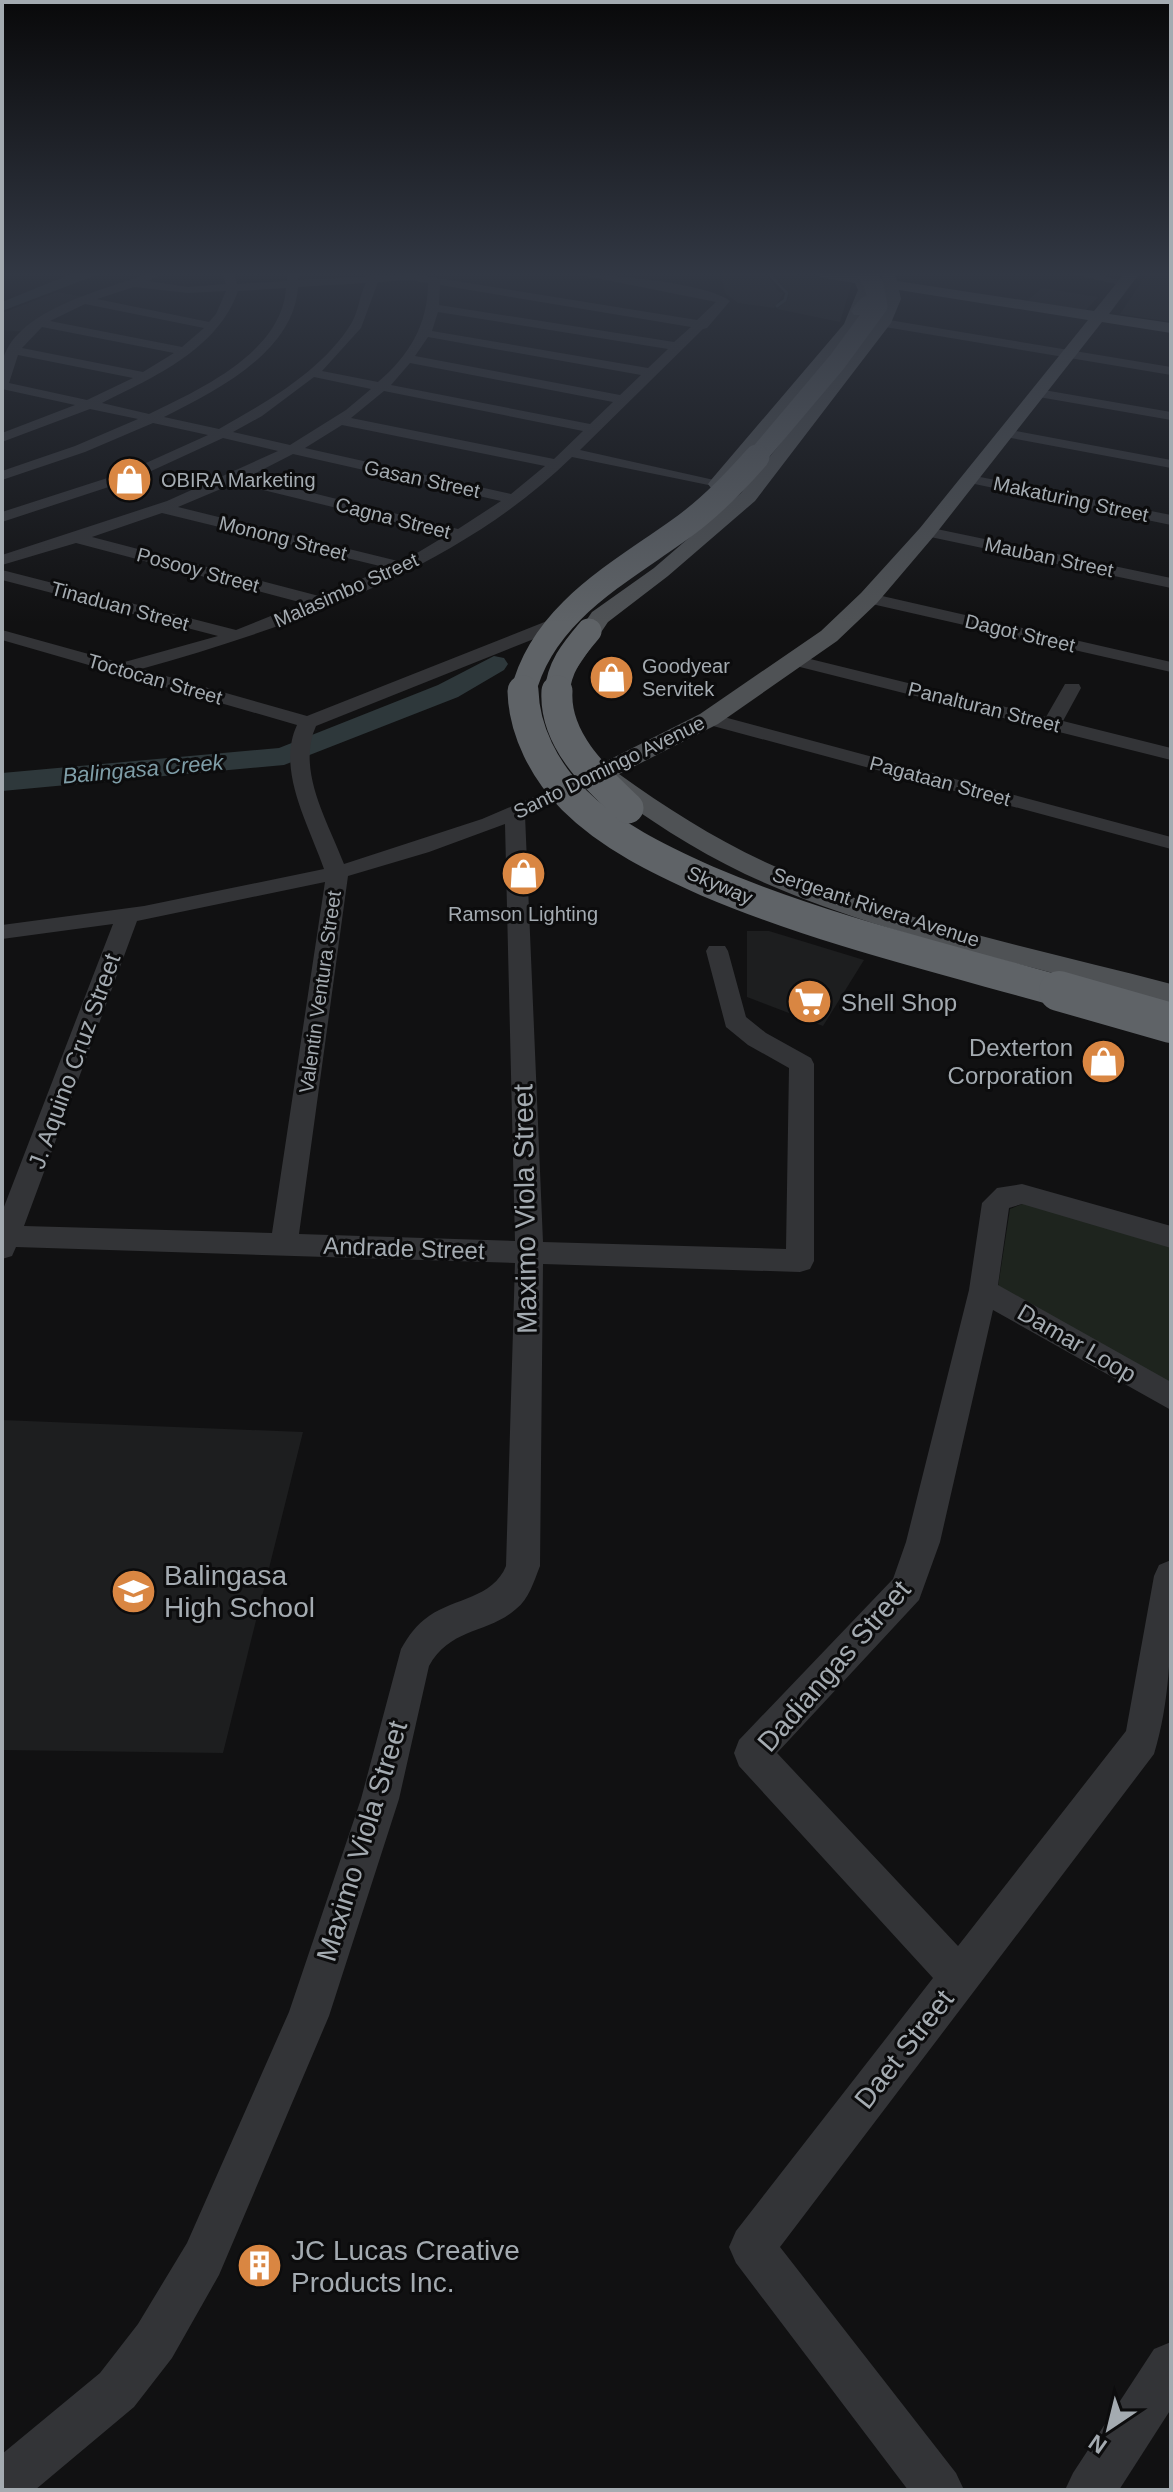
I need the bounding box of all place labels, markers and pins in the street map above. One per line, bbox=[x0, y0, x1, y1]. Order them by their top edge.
shop icon: OBIRA Marketing bbox=[106, 456, 154, 504]
place label: OBIRA Marketing bbox=[161, 469, 316, 491]
shop icon: Goodyear Servitek bbox=[587, 653, 635, 701]
place label: Goodyear Servitek bbox=[642, 655, 730, 700]
shop icon: Ramson Lighting bbox=[499, 850, 547, 898]
place label: Ramson Lighting bbox=[448, 903, 598, 925]
supermarket icon: Shell Shop bbox=[786, 978, 834, 1026]
place label: Shell Shop bbox=[841, 989, 957, 1016]
place label: Dexterton Corporation bbox=[948, 1034, 1073, 1089]
shop icon: Dexterton Corporation bbox=[1080, 1037, 1128, 1085]
place label: Balingasa High School bbox=[164, 1560, 315, 1623]
school or university icon: Balingasa High School bbox=[109, 1567, 157, 1615]
place label: JC Lucas Creative Products Inc. bbox=[291, 2235, 520, 2298]
building icon: JC Lucas Creative Products Inc. bbox=[236, 2242, 284, 2290]

